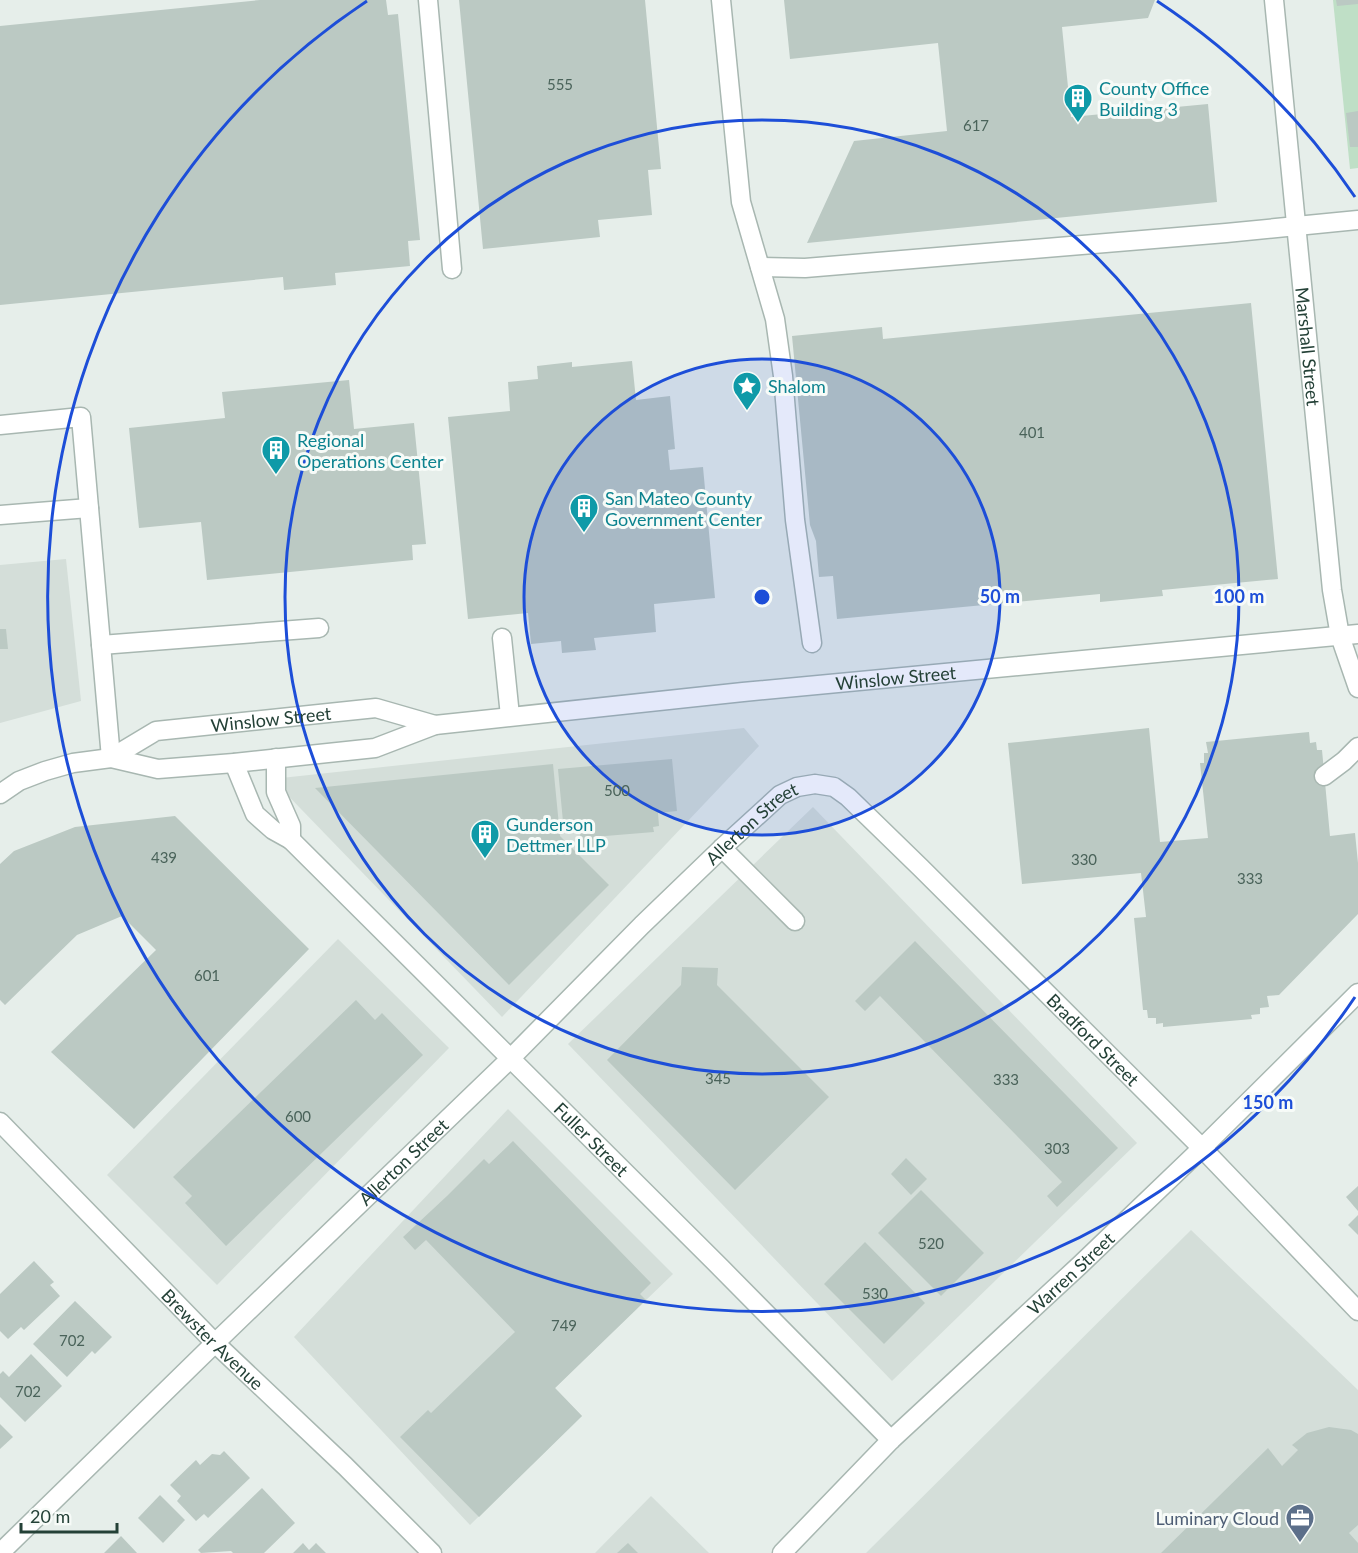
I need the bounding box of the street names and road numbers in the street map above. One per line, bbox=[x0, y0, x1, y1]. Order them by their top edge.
street label: Marshall Street bbox=[1291, 286, 1325, 407]
street label: Winslow Street bbox=[834, 661, 957, 694]
street label: Winslow Street bbox=[210, 702, 333, 736]
street label: Allerton Street bbox=[701, 777, 801, 869]
street label: Bradford Street bbox=[1042, 989, 1144, 1091]
street label: Fuller Street bbox=[550, 1098, 634, 1181]
street label: Allerton Street bbox=[354, 1113, 453, 1210]
street label: Warren Street bbox=[1023, 1227, 1119, 1319]
street label: Brewster Avenue bbox=[157, 1284, 268, 1394]

